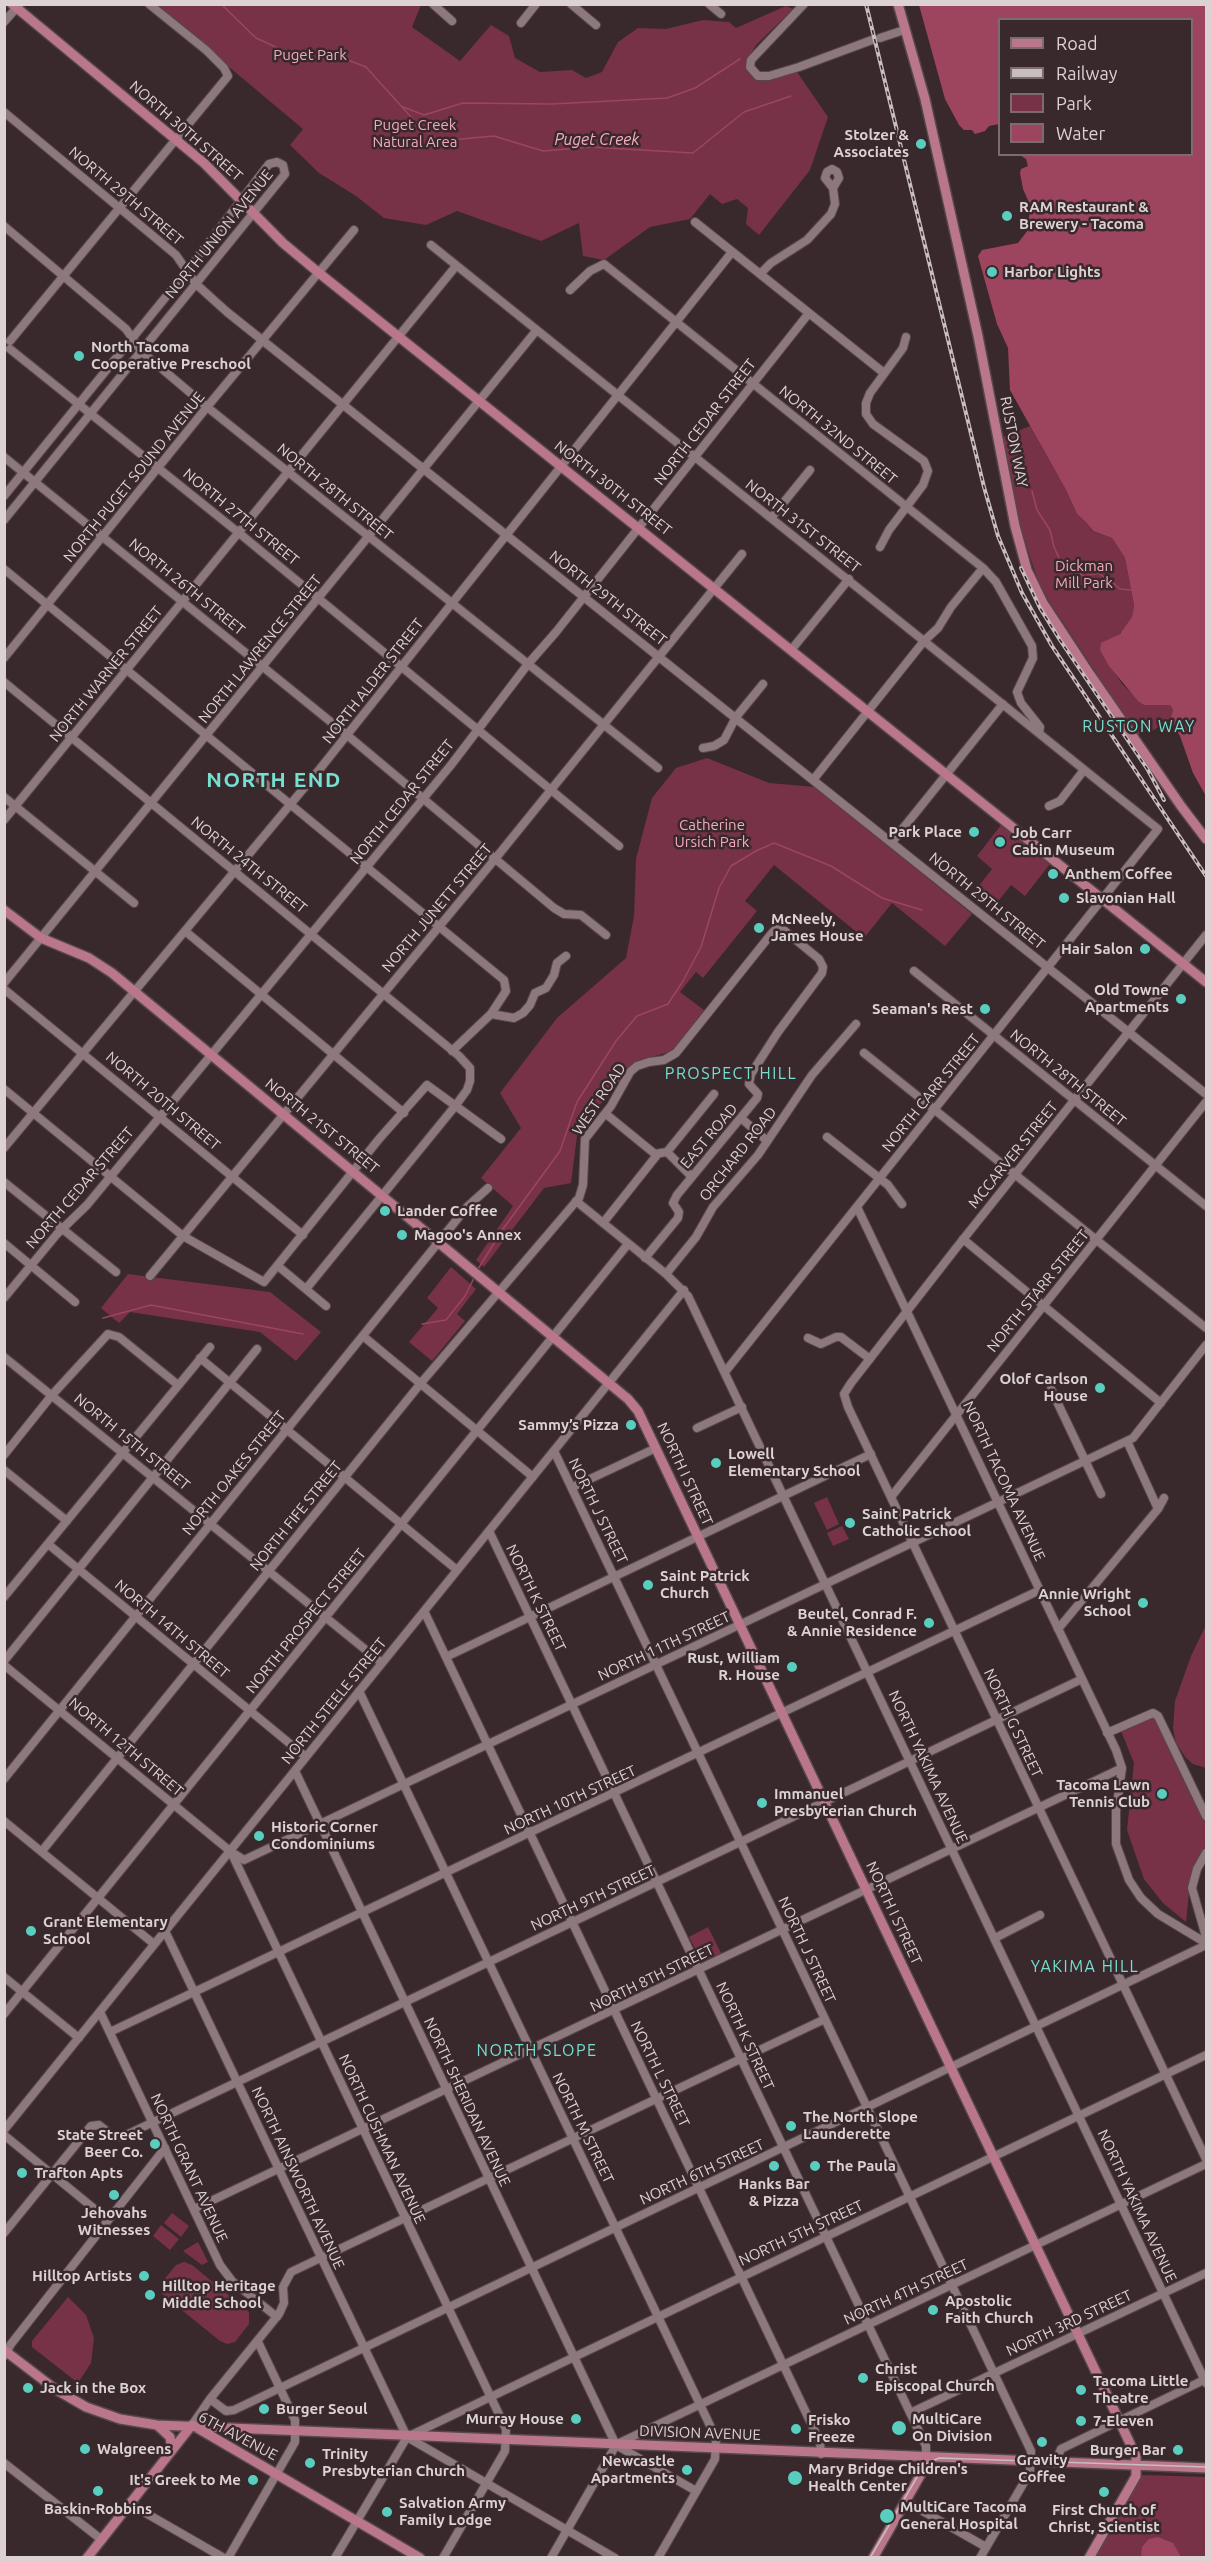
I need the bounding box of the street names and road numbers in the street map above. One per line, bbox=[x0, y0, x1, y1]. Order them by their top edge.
street label: NORTH 30TH STREET bbox=[126, 77, 246, 185]
street label: NORTH 29TH STREET bbox=[65, 143, 187, 249]
street label: NORTH UNION AVENUE bbox=[161, 166, 277, 302]
street label: NORTH CEDAR STREET bbox=[650, 355, 760, 489]
street label: NORTH 32ND STREET bbox=[775, 382, 901, 488]
street label: NORTH PUGET SOUND AVENUE bbox=[60, 388, 208, 566]
street label: RUSTON WAY bbox=[996, 395, 1032, 489]
street label: NORTH 30TH STREET bbox=[551, 437, 675, 539]
street label: NORTH 28TH STREET bbox=[273, 440, 397, 544]
street label: NORTH 27TH STREET bbox=[179, 465, 303, 569]
street label: NORTH 31ST STREET bbox=[742, 475, 864, 577]
street label: NORTH 26TH STREET bbox=[125, 535, 249, 639]
street label: NORTH 29TH STREET bbox=[546, 547, 670, 649]
street label: NORTH LAWRENCE STREET bbox=[195, 571, 325, 727]
street label: NORTH WARNER STREET bbox=[46, 603, 166, 745]
street label: NORTH ALDER STREET bbox=[319, 615, 427, 747]
street label: NORTH CEDAR STREET bbox=[346, 736, 458, 868]
street label: NORTH 24TH STREET bbox=[187, 813, 311, 917]
street label: NORTH JUNETT STREET bbox=[378, 840, 496, 976]
street label: NORTH 29TH STREET bbox=[925, 849, 1049, 953]
street label: NORTH 28TH STREET bbox=[1006, 1026, 1130, 1130]
street label: NORTH CARR STREET bbox=[878, 1031, 984, 1155]
street label: NORTH 20TH STREET bbox=[102, 1048, 224, 1154]
street label: WEST ROAD bbox=[568, 1060, 630, 1138]
street label: NORTH 21ST STREET bbox=[261, 1075, 383, 1177]
street label: MCCARVER STREET bbox=[964, 1098, 1062, 1212]
street label: EAST ROAD bbox=[677, 1100, 741, 1172]
street label: ORCHARD ROAD bbox=[696, 1103, 780, 1205]
street label: NORTH CEDAR STREET bbox=[22, 1124, 138, 1252]
street label: NORTH STARR STREET bbox=[983, 1226, 1093, 1356]
street label: NORTH 15TH STREET bbox=[70, 1390, 194, 1494]
street label: NORTH TACOMA AVENUE bbox=[959, 1398, 1049, 1564]
street label: NORTH OAKES STREET bbox=[178, 1407, 290, 1539]
street label: NORTH I STREET bbox=[653, 1419, 717, 1529]
street label: NORTH J STREET bbox=[565, 1455, 631, 1567]
street label: NORTH FIFE STREET bbox=[246, 1457, 346, 1575]
street label: NORTH K STREET bbox=[502, 1541, 570, 1655]
street label: NORTH PROSPECT STREET bbox=[242, 1545, 370, 1697]
street label: NORTH 14TH STREET bbox=[111, 1576, 233, 1682]
street label: NORTH 11TH STREET bbox=[595, 1607, 733, 1685]
street label: NORTH STEELE STREET bbox=[278, 1634, 390, 1768]
street label: NORTH G STREET bbox=[980, 1666, 1046, 1780]
street label: NORTH YAKIMA AVENUE bbox=[885, 1688, 971, 1846]
street label: NORTH 12TH STREET bbox=[65, 1694, 187, 1800]
street label: NORTH 10TH STREET bbox=[501, 1761, 639, 1839]
street label: NORTH I STREET bbox=[862, 1858, 926, 1968]
street label: NORTH 9TH STREET bbox=[528, 1861, 658, 1935]
street label: NORTH J STREET bbox=[774, 1894, 840, 2006]
street label: NORTH 8TH STREET bbox=[587, 1940, 717, 2016]
street label: NORTH K STREET bbox=[712, 1979, 778, 2093]
street label: NORTH SHERIDAN AVENUE bbox=[420, 2015, 514, 2189]
street label: NORTH L STREET bbox=[627, 2018, 693, 2130]
street label: NORTH CUSHMAN AVENUE bbox=[335, 2051, 429, 2227]
street label: NORTH M STREET bbox=[548, 2070, 618, 2186]
street label: NORTH AINSWORTH AVENUE bbox=[248, 2084, 348, 2272]
street label: NORTH GRANT AVENUE bbox=[147, 2091, 231, 2245]
street label: NORTH YAKIMA AVENUE bbox=[1094, 2127, 1180, 2285]
street label: NORTH 6TH STREET bbox=[637, 2135, 767, 2209]
street label: NORTH 5TH STREET bbox=[736, 2196, 866, 2270]
street label: NORTH 4TH STREET bbox=[841, 2255, 971, 2329]
street label: NORTH 3RD STREET bbox=[1003, 2286, 1135, 2360]
street label: 6TH AVENUE bbox=[195, 2408, 281, 2464]
street label: DIVISION AVENUE bbox=[639, 2422, 761, 2444]

